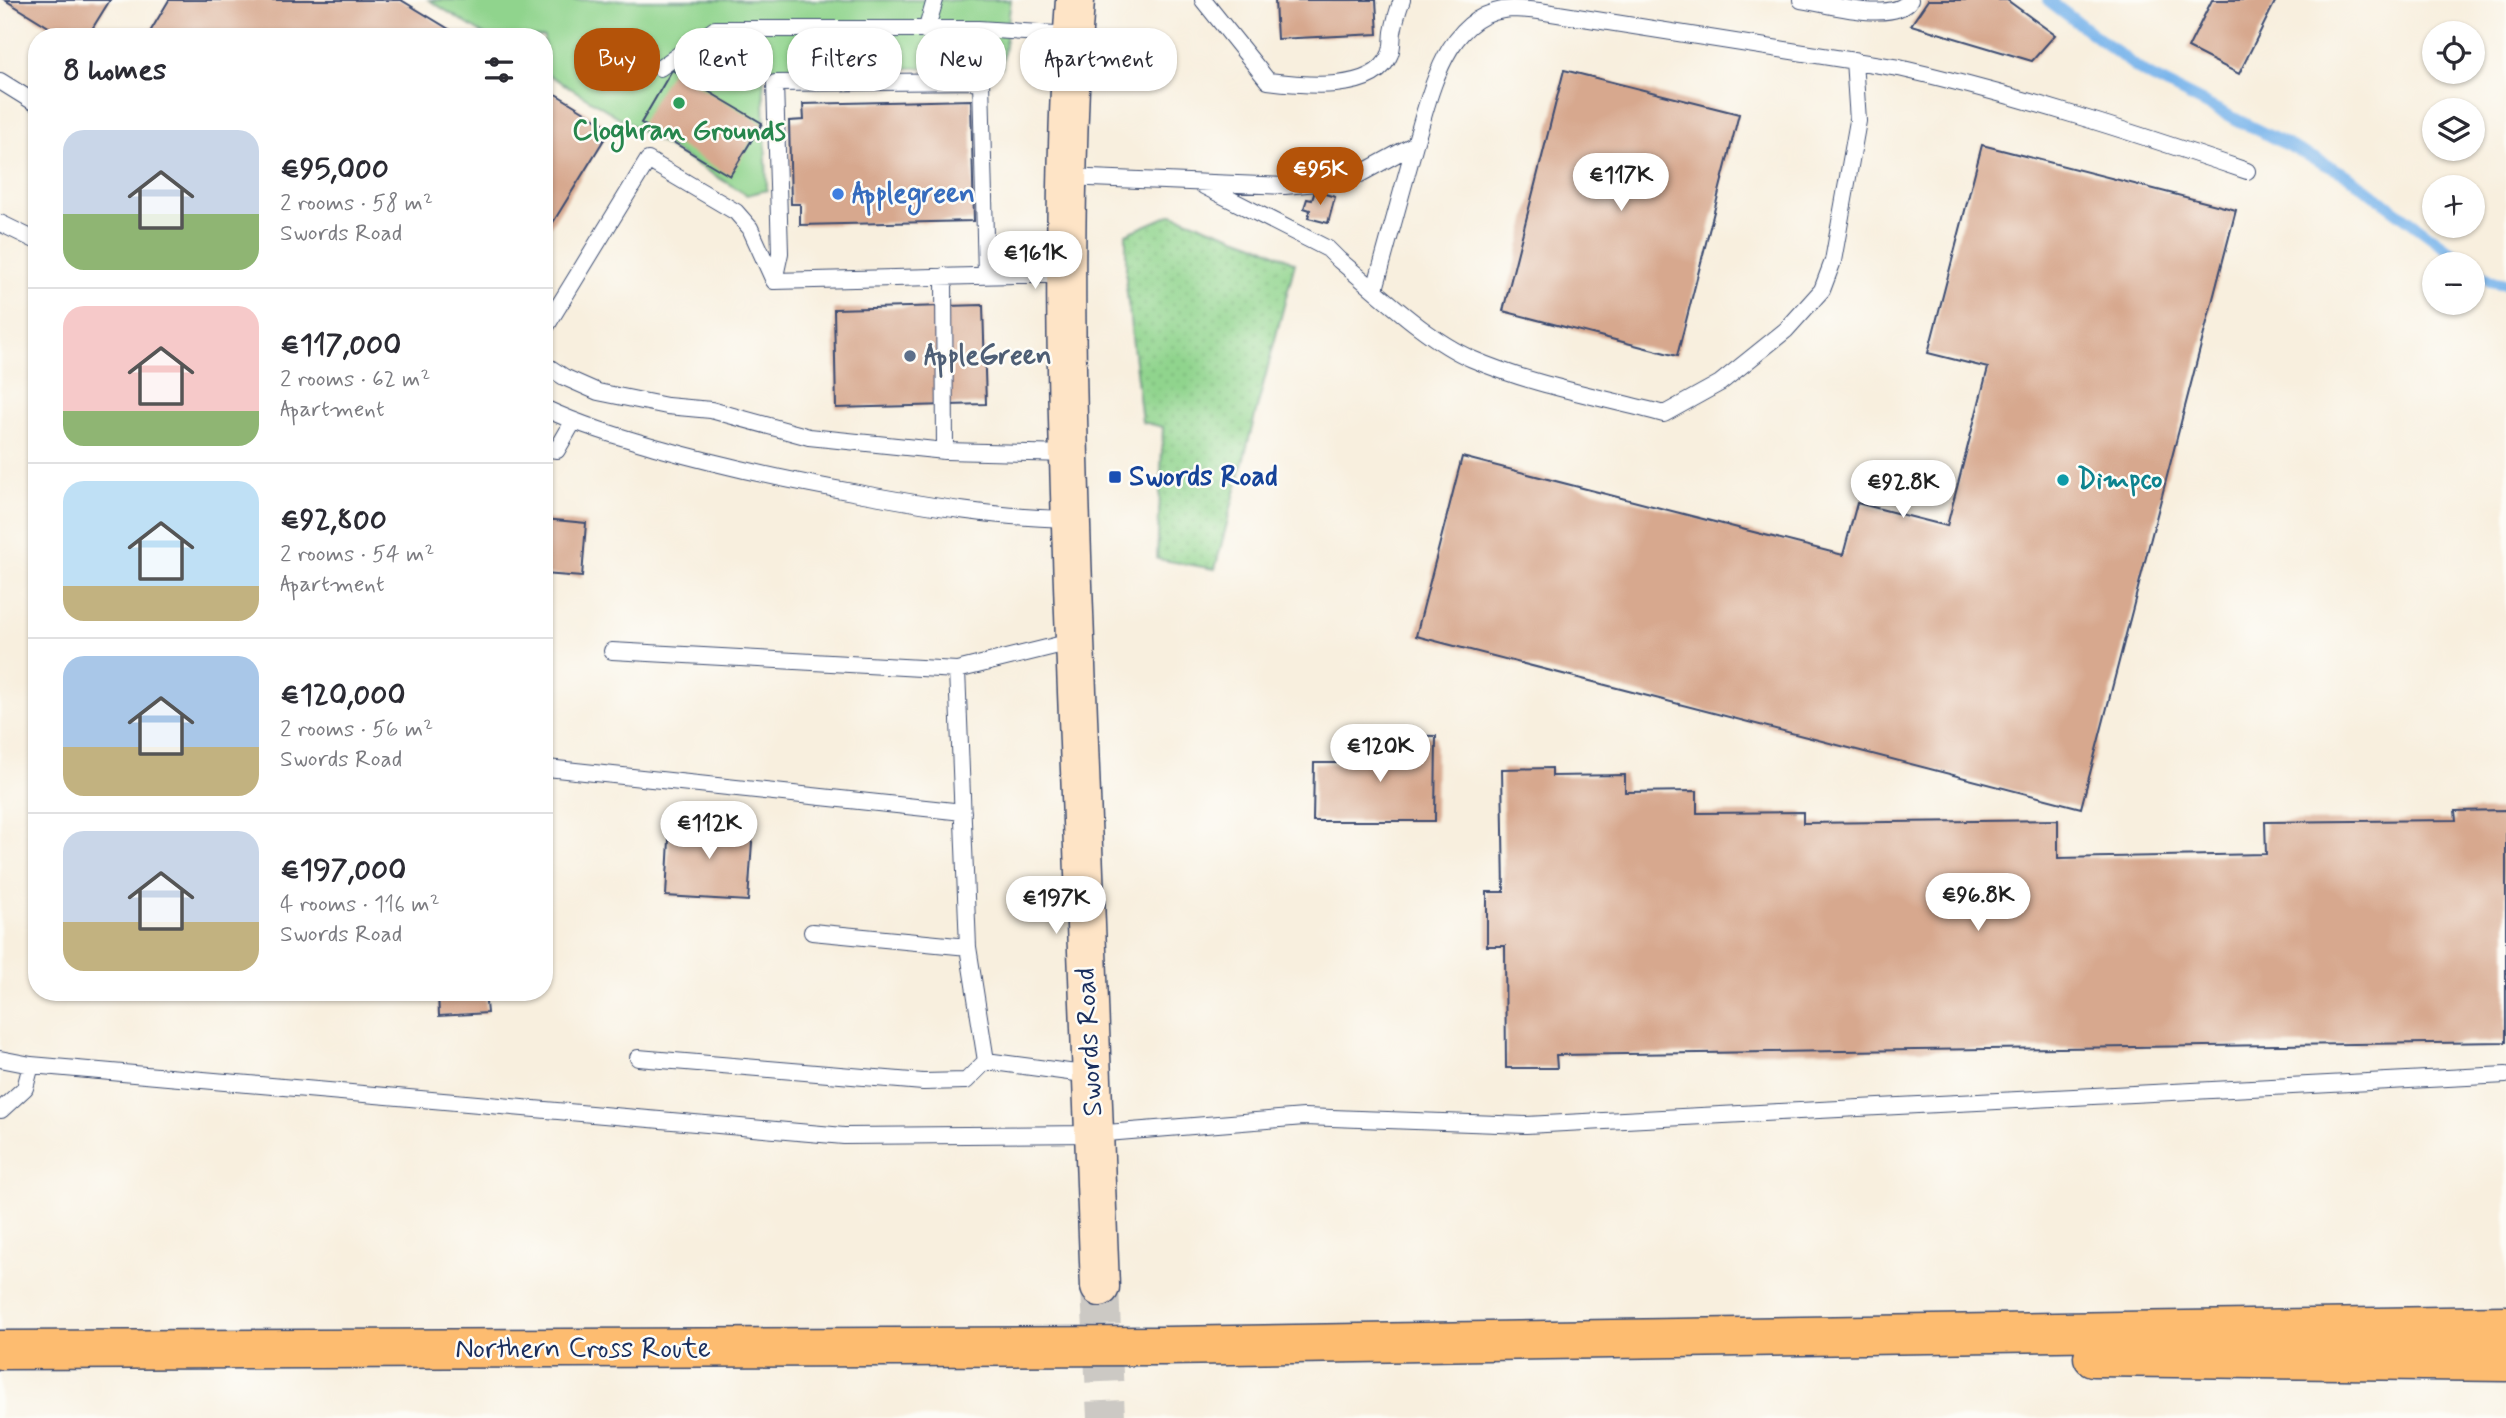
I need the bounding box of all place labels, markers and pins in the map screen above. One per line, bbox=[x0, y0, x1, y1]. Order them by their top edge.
marker: Cloghran Grounds bbox=[671, 95, 687, 111]
place label: Cloghran Grounds bbox=[572, 113, 786, 153]
pin: €95K bbox=[1279, 148, 1361, 207]
pin: €117K bbox=[1572, 154, 1670, 213]
place label: Applegreen bbox=[852, 176, 975, 216]
marker: Applegreen bbox=[830, 186, 846, 202]
pin: €161K bbox=[986, 232, 1084, 291]
place label: AppleGreen bbox=[924, 338, 1052, 378]
marker: AppleGreen bbox=[902, 348, 918, 364]
place label: Swords Road bbox=[1129, 459, 1278, 496]
pin: €92.8K bbox=[1846, 461, 1960, 520]
place label: Dimpco bbox=[2077, 462, 2162, 499]
marker: Swords Road bbox=[1107, 469, 1123, 485]
marker: Dimpco bbox=[2055, 472, 2071, 488]
pin: €120K bbox=[1331, 724, 1429, 784]
pin: €112K bbox=[660, 802, 758, 861]
pin: €96.8K bbox=[1921, 874, 2035, 933]
pin: €197K bbox=[1007, 876, 1105, 936]

